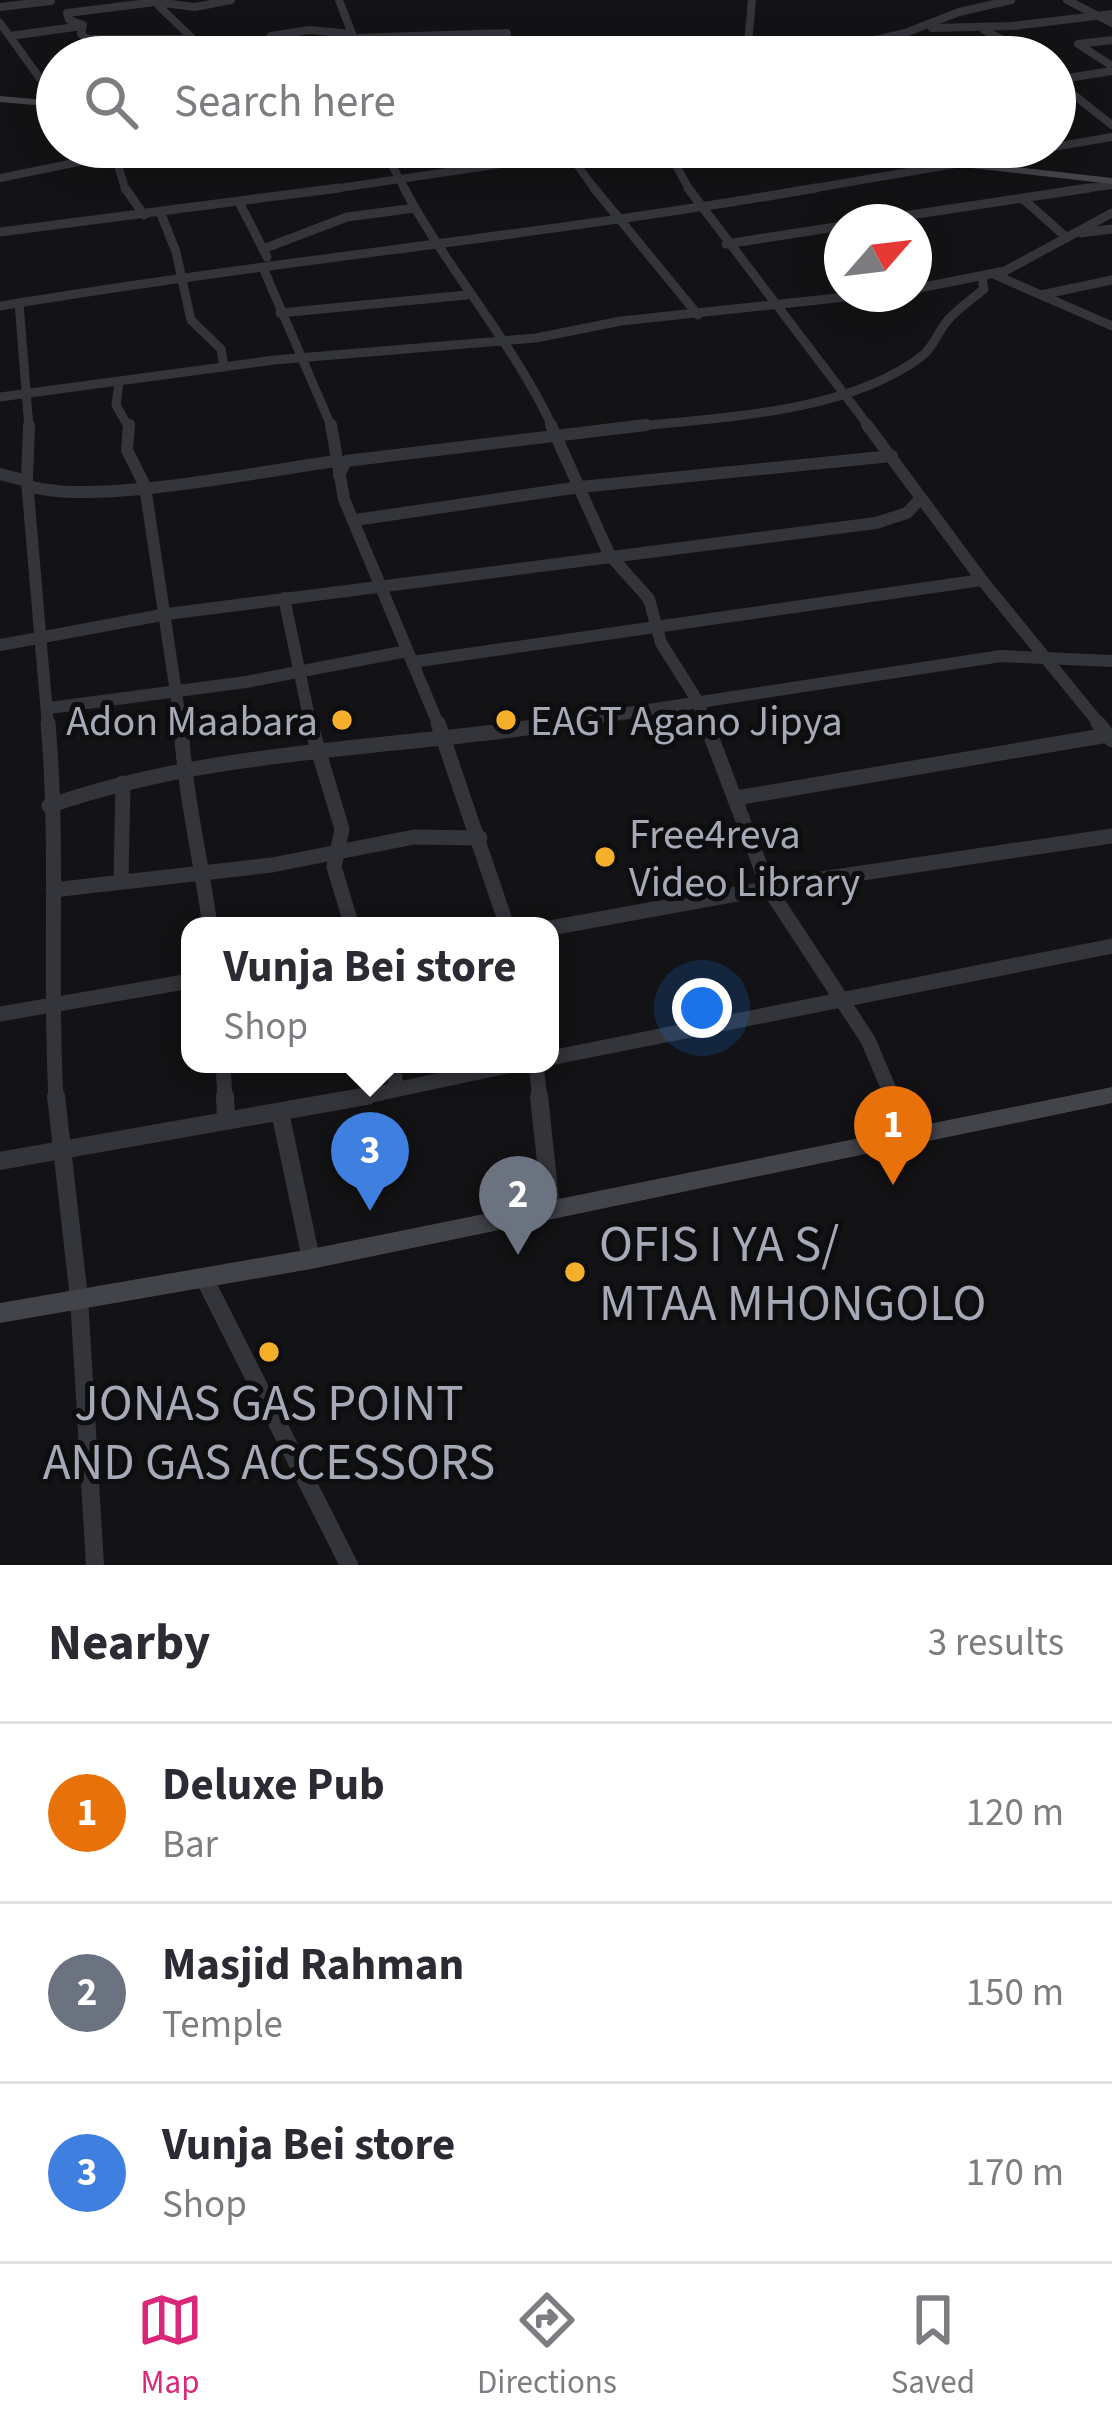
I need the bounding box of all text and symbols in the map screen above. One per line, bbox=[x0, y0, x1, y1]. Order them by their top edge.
search box bbox=[36, 36, 1076, 168]
icon: search bbox=[78, 69, 144, 135]
text: Search here bbox=[174, 70, 396, 134]
north arrow bbox=[824, 204, 932, 312]
place label: Adon Maabara bbox=[66, 692, 318, 752]
place label: EAGT Agano Jipya bbox=[530, 692, 843, 752]
marker: Adon Maabara bbox=[329, 707, 355, 733]
marker: EAGT Agano Jipya bbox=[493, 707, 519, 733]
place label: Free4reva Video Library bbox=[629, 805, 861, 913]
marker: Free4reva Video Library bbox=[592, 844, 618, 870]
popup bbox=[181, 917, 559, 1073]
text: Vunja Bei store bbox=[223, 935, 517, 999]
your location bbox=[672, 978, 732, 1038]
text: Shop bbox=[223, 999, 308, 1055]
pin: 1 bbox=[854, 1086, 932, 1185]
pin: 3 bbox=[331, 1112, 409, 1211]
pin: 2 bbox=[479, 1156, 557, 1255]
place label: OFIS I YA S/ MTAA MHONGOLO bbox=[599, 1209, 986, 1340]
marker: OFIS I YA S/ MTAA MHONGOLO bbox=[562, 1259, 588, 1285]
marker: JONAS GAS POINT AND GAS ACCESSORS bbox=[256, 1339, 282, 1365]
place label: JONAS GAS POINT AND GAS ACCESSORS bbox=[43, 1368, 495, 1499]
text: Nearby bbox=[48, 1607, 210, 1679]
text: 3 results bbox=[928, 1615, 1064, 1671]
text: Deluxe Pub bbox=[162, 1753, 385, 1817]
text: 1 bbox=[77, 1785, 97, 1841]
text: 120 m bbox=[966, 1785, 1064, 1841]
text: Bar bbox=[162, 1817, 218, 1873]
text: Masjid Rahman bbox=[162, 1933, 464, 1997]
text: 2 bbox=[77, 1965, 97, 2021]
text: 150 m bbox=[966, 1965, 1064, 2021]
text: Temple bbox=[162, 1997, 283, 2053]
text: Vunja Bei store bbox=[162, 2113, 455, 2177]
text: 3 bbox=[77, 2145, 97, 2201]
text: 170 m bbox=[966, 2145, 1064, 2201]
text: Shop bbox=[162, 2177, 247, 2233]
tab: Map bbox=[137, 2287, 203, 2406]
tab: Directions bbox=[477, 2287, 617, 2406]
tab: Saved bbox=[891, 2287, 975, 2406]

